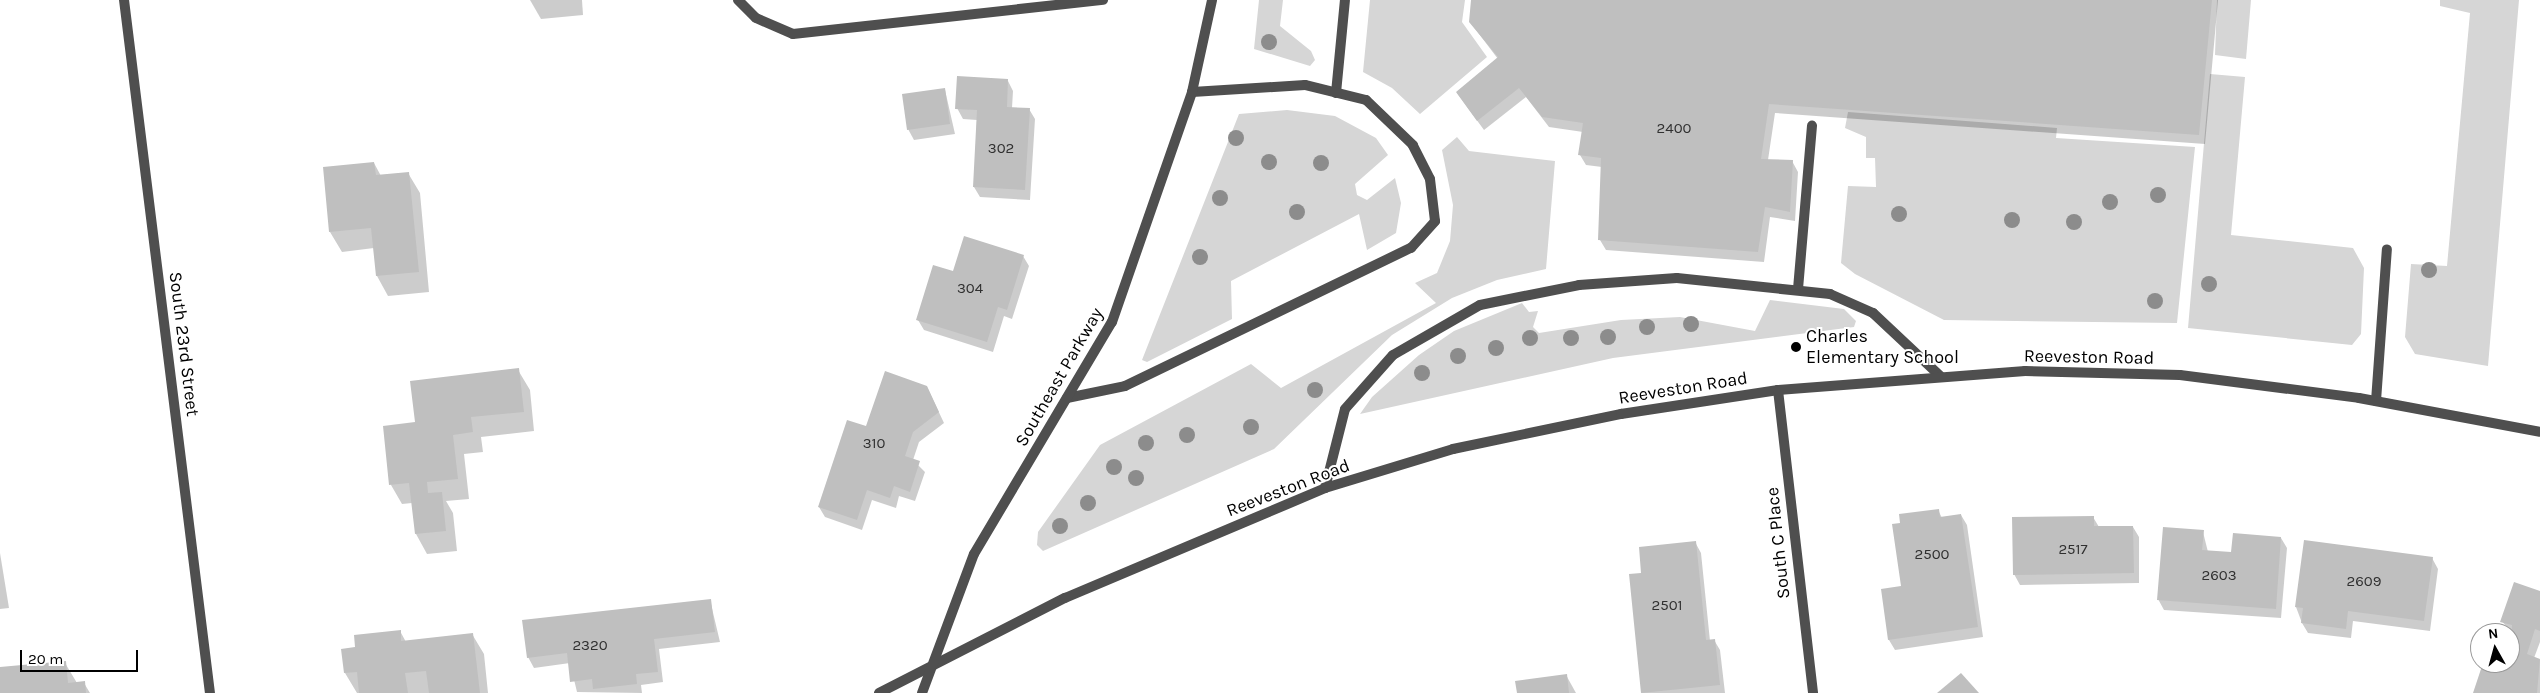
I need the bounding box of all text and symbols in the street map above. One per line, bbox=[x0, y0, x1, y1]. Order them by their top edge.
house number: 2400 bbox=[1657, 120, 1691, 138]
house number: 302 bbox=[988, 140, 1014, 158]
street label: South 23rd Street bbox=[164, 271, 204, 417]
house number: 304 bbox=[957, 280, 983, 298]
street label: Southeast Parkway bbox=[1010, 304, 1108, 450]
place label: Charles Elementary School bbox=[1806, 326, 1959, 368]
marker: Charles Elementary School bbox=[1790, 341, 1802, 353]
street label: Reeveston Road bbox=[2024, 345, 2154, 369]
street label: Reeveston Road bbox=[1617, 367, 1749, 409]
house number: 310 bbox=[863, 435, 885, 453]
street label: Reeveston Road bbox=[1223, 455, 1353, 521]
street label: South C Place bbox=[1761, 486, 1795, 600]
house number: 2517 bbox=[2058, 541, 2088, 559]
house number: 2500 bbox=[1915, 546, 1949, 564]
house number: 2603 bbox=[2201, 567, 2237, 585]
house number: 2609 bbox=[2347, 573, 2381, 591]
house number: 2501 bbox=[1651, 597, 1683, 615]
north arrow bbox=[2470, 623, 2520, 673]
text: N bbox=[2487, 625, 2499, 643]
house number: 2320 bbox=[572, 637, 608, 655]
scale bar bbox=[22, 640, 140, 672]
text: 20 m bbox=[28, 650, 63, 668]

